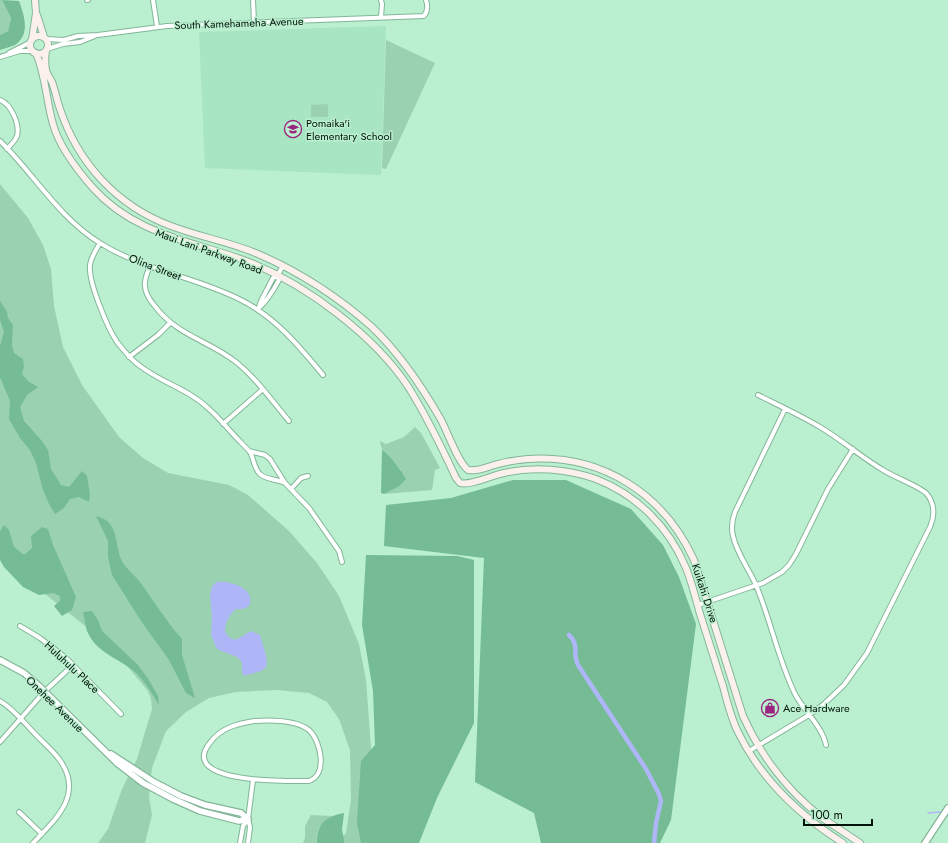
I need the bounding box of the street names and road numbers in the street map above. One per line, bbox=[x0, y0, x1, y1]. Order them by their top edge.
street label: South Kamehameha Avenue bbox=[174, 13, 304, 33]
street label: Maui Lani Parkway Road bbox=[153, 224, 265, 278]
street label: Olina Street bbox=[127, 250, 184, 284]
street label: Kuikahi Drive bbox=[688, 561, 722, 625]
street label: Huluhulu Place bbox=[41, 637, 103, 697]
street label: Onehee Avenue bbox=[23, 672, 88, 736]

